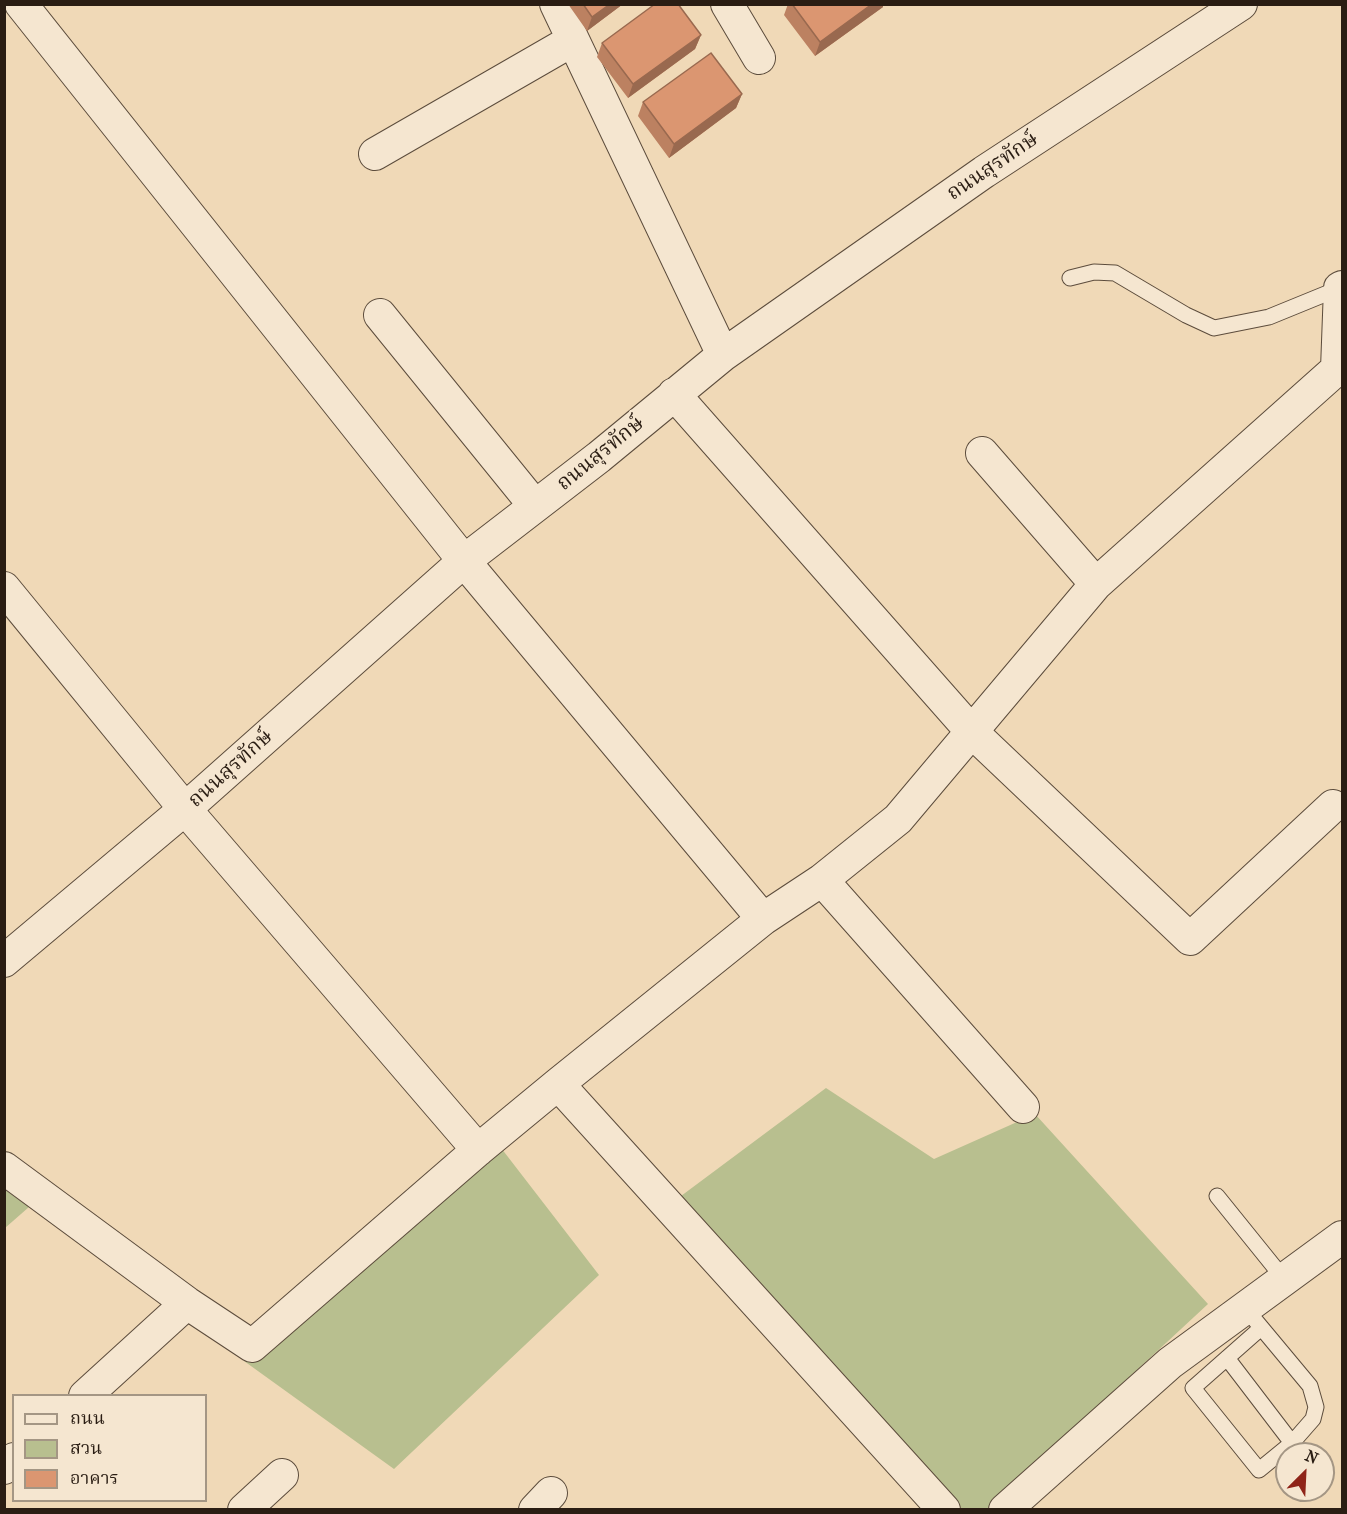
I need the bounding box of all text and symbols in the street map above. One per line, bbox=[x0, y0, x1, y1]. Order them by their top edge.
street label: ถนนสุรทักษ์ bbox=[942, 127, 1044, 207]
street label: ถนนสุรทักษ์ bbox=[552, 411, 650, 497]
street label: ถนนสุรทักษ์ bbox=[184, 725, 278, 813]
legend bbox=[12, 1394, 207, 1502]
text: ถนน bbox=[70, 1408, 105, 1429]
text: สวน bbox=[70, 1438, 102, 1459]
north arrow bbox=[1275, 1442, 1335, 1502]
text: N bbox=[1302, 1446, 1321, 1468]
text: อาคาร bbox=[70, 1468, 119, 1489]

